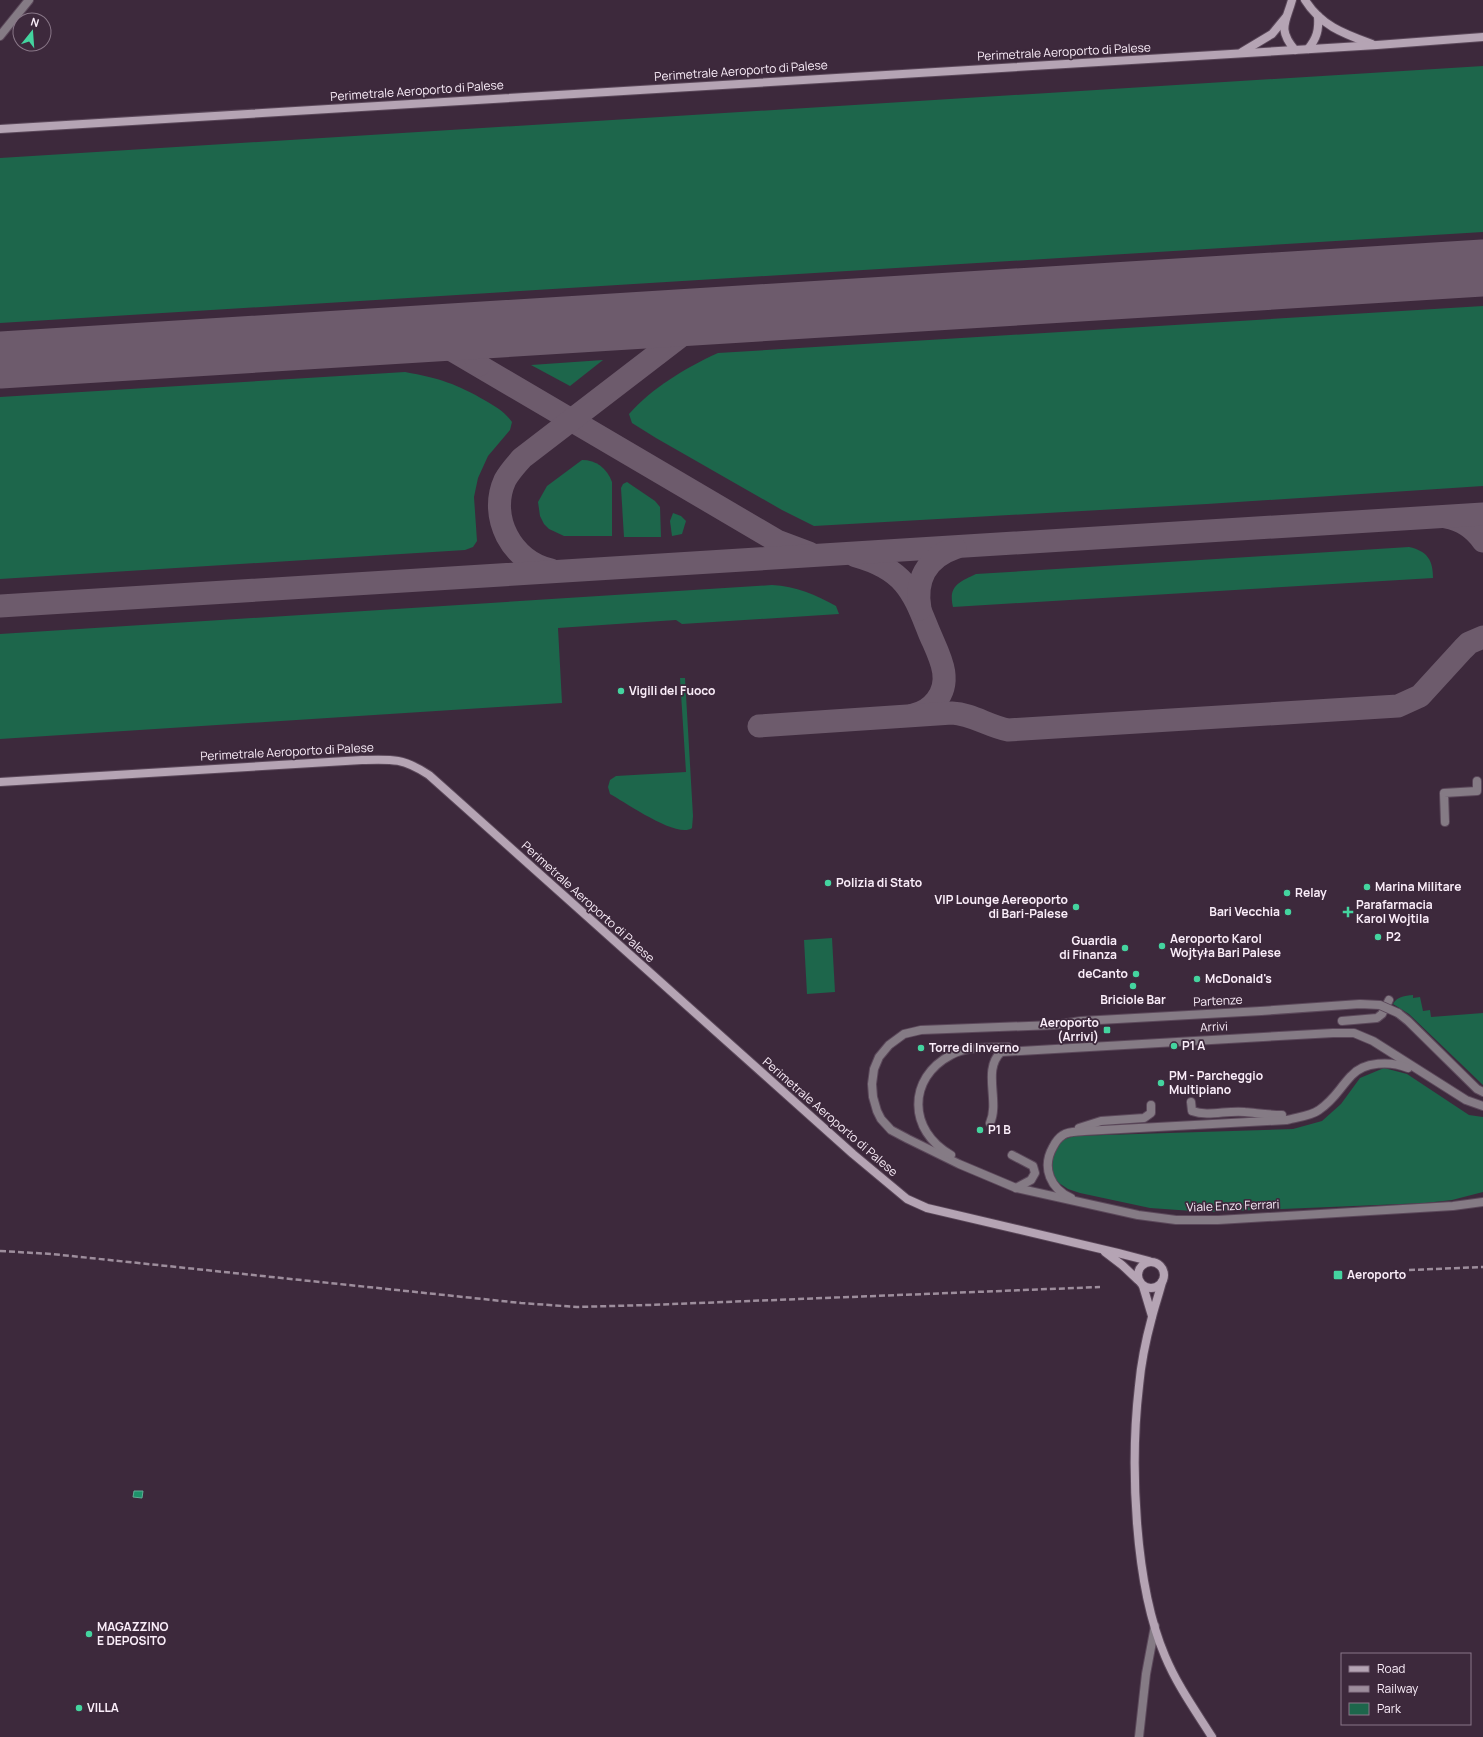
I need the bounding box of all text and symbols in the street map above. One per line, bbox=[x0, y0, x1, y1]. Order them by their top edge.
north arrow bbox=[12, 12, 52, 52]
text: N bbox=[29, 14, 41, 30]
street label: Perimetrale Aeroporto di Palese bbox=[977, 38, 1151, 65]
street label: Perimetrale Aeroporto di Palese bbox=[654, 56, 828, 85]
street label: Perimetrale Aeroporto di Palese bbox=[330, 76, 504, 105]
place label: Vigili del Fuoco bbox=[629, 682, 715, 699]
marker: Vigili del Fuoco bbox=[616, 686, 626, 696]
street label: Perimetrale Aeroporto di Palese bbox=[200, 738, 374, 765]
street label: Perimetrale Aeroporto di Palese bbox=[518, 837, 659, 966]
place label: Polizia di Stato bbox=[836, 874, 922, 891]
marker: Polizia di Stato bbox=[823, 878, 833, 888]
place label: Marina Militare bbox=[1375, 878, 1462, 895]
marker: Marina Militare bbox=[1362, 882, 1372, 892]
place label: Relay bbox=[1295, 884, 1327, 901]
marker: Relay bbox=[1282, 888, 1292, 898]
place label: VIP Lounge Aereoporto di Bari-Palese bbox=[935, 891, 1068, 922]
place label: Parafarmacia Karol Wojtila bbox=[1356, 896, 1433, 927]
marker: VIP Lounge Aereoporto di Bari-Palese bbox=[1071, 902, 1081, 912]
place label: Bari Vecchia bbox=[1209, 903, 1280, 920]
marker: Bari Vecchia bbox=[1283, 907, 1293, 917]
marker: Parafarmacia Karol Wojtila bbox=[1343, 907, 1353, 917]
place label: P2 bbox=[1386, 928, 1401, 945]
place label: Aeroporto Karol Wojtyła Bari Palese bbox=[1170, 930, 1281, 961]
place label: Guardia di Finanza bbox=[1059, 932, 1117, 963]
marker: P2 bbox=[1373, 932, 1383, 942]
marker: Aeroporto Karol Wojtyła Bari Palese bbox=[1157, 941, 1167, 951]
marker: Guardia di Finanza bbox=[1120, 943, 1130, 953]
place label: deCanto bbox=[1078, 965, 1128, 982]
marker: deCanto bbox=[1131, 969, 1141, 979]
place label: McDonald's bbox=[1205, 970, 1272, 987]
marker: McDonald's bbox=[1192, 974, 1202, 984]
marker: Briciole Bar bbox=[1128, 981, 1138, 991]
place label: Briciole Bar bbox=[1100, 991, 1166, 1008]
street label: Partenze bbox=[1193, 991, 1243, 1010]
place label: Aeroporto (Arrivi) bbox=[1040, 1014, 1099, 1045]
street label: Arrivi bbox=[1200, 1017, 1228, 1036]
marker: Aeroporto (Arrivi) bbox=[1102, 1025, 1112, 1035]
place label: P1 A bbox=[1182, 1037, 1205, 1054]
place label: Torre di Inverno bbox=[929, 1039, 1019, 1056]
marker: P1 A bbox=[1169, 1041, 1179, 1051]
marker: Torre di Inverno bbox=[916, 1043, 926, 1053]
street label: Perimetrale Aeroporto di Palese bbox=[759, 1053, 902, 1180]
place label: PM - Parcheggio Multipiano bbox=[1169, 1067, 1263, 1098]
marker: PM - Parcheggio Multipiano bbox=[1156, 1078, 1166, 1088]
place label: P1 B bbox=[988, 1121, 1011, 1138]
marker: P1 B bbox=[975, 1125, 985, 1135]
street label: Viale Enzo Ferrari bbox=[1186, 1195, 1280, 1216]
place label: Aeroporto bbox=[1347, 1266, 1406, 1283]
marker: Aeroporto bbox=[1332, 1269, 1344, 1281]
place label: MAGAZZINO E DEPOSITO bbox=[97, 1618, 169, 1649]
marker: MAGAZZINO E DEPOSITO bbox=[84, 1629, 94, 1639]
legend bbox=[1341, 1653, 1471, 1725]
text: Road bbox=[1377, 1660, 1405, 1677]
text: Railway bbox=[1377, 1680, 1419, 1697]
place label: VILLA bbox=[87, 1699, 119, 1716]
text: Park bbox=[1377, 1700, 1402, 1717]
marker: VILLA bbox=[74, 1703, 84, 1713]

